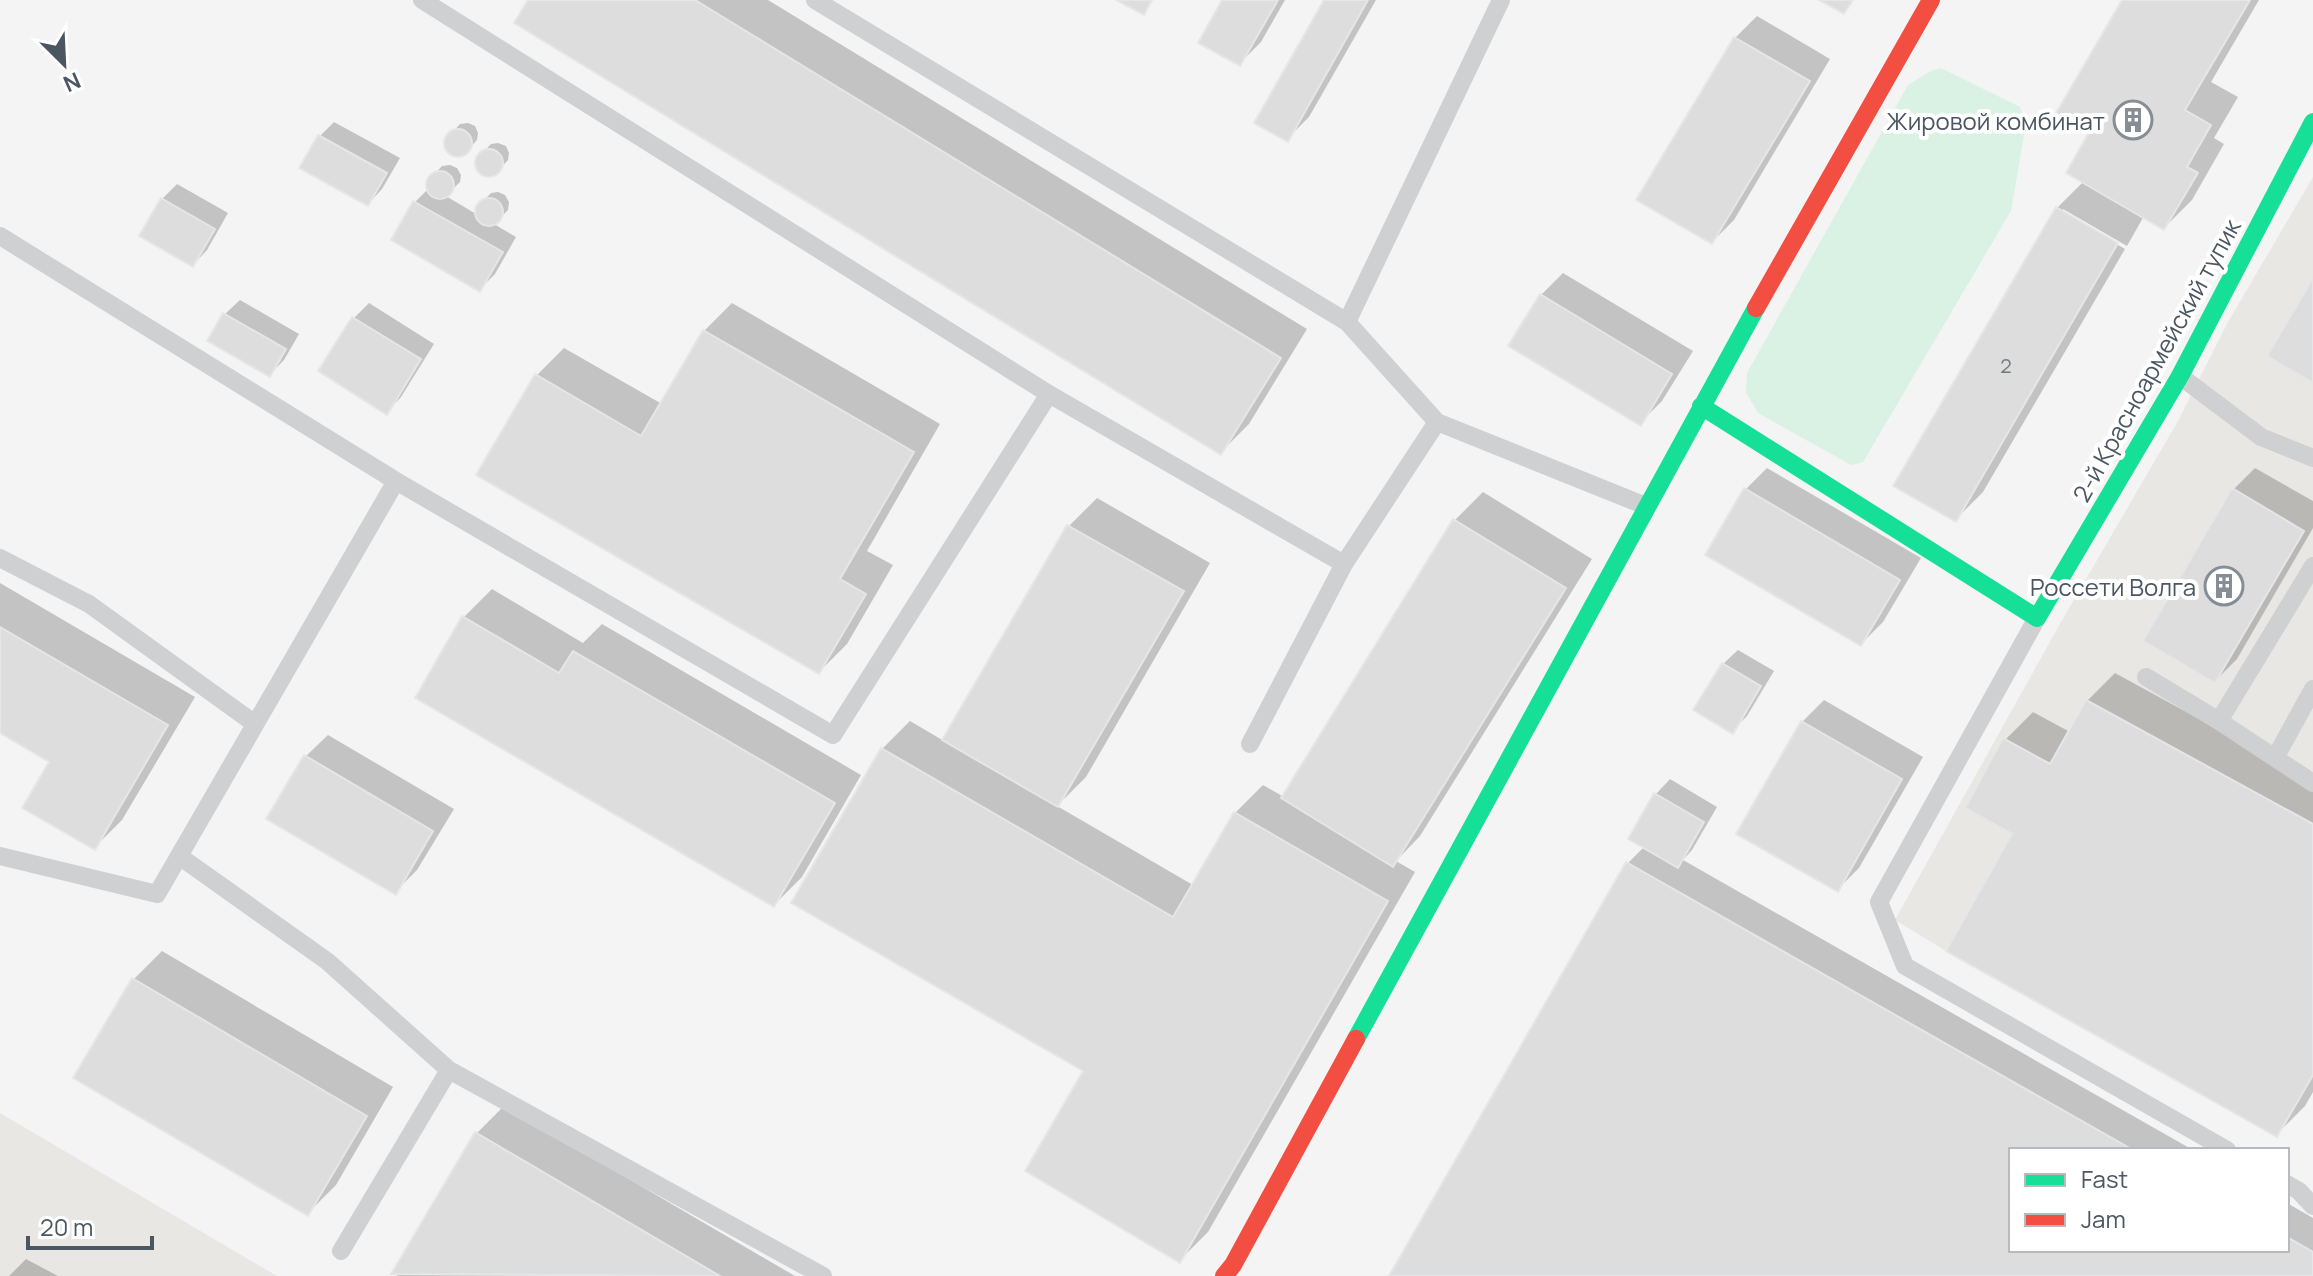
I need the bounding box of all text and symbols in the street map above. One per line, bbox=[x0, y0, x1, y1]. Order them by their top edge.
north arrow bbox=[24, 24, 104, 104]
text: N bbox=[59, 65, 85, 99]
building icon: Жировой комбинат bbox=[2112, 99, 2154, 141]
place label: Жировой комбинат bbox=[1886, 104, 2105, 137]
street label: 2-й Красноармейский тупик bbox=[2064, 212, 2248, 507]
house number: 2 bbox=[2000, 352, 2012, 379]
building icon: Россети Волга bbox=[2203, 565, 2245, 607]
place label: Россети Волга bbox=[2030, 570, 2196, 603]
legend bbox=[2009, 1148, 2289, 1252]
text: Fast bbox=[2081, 1162, 2128, 1195]
scale bar bbox=[28, 1200, 152, 1250]
text: Jam bbox=[2081, 1202, 2126, 1235]
text: 20 m bbox=[40, 1210, 93, 1243]

